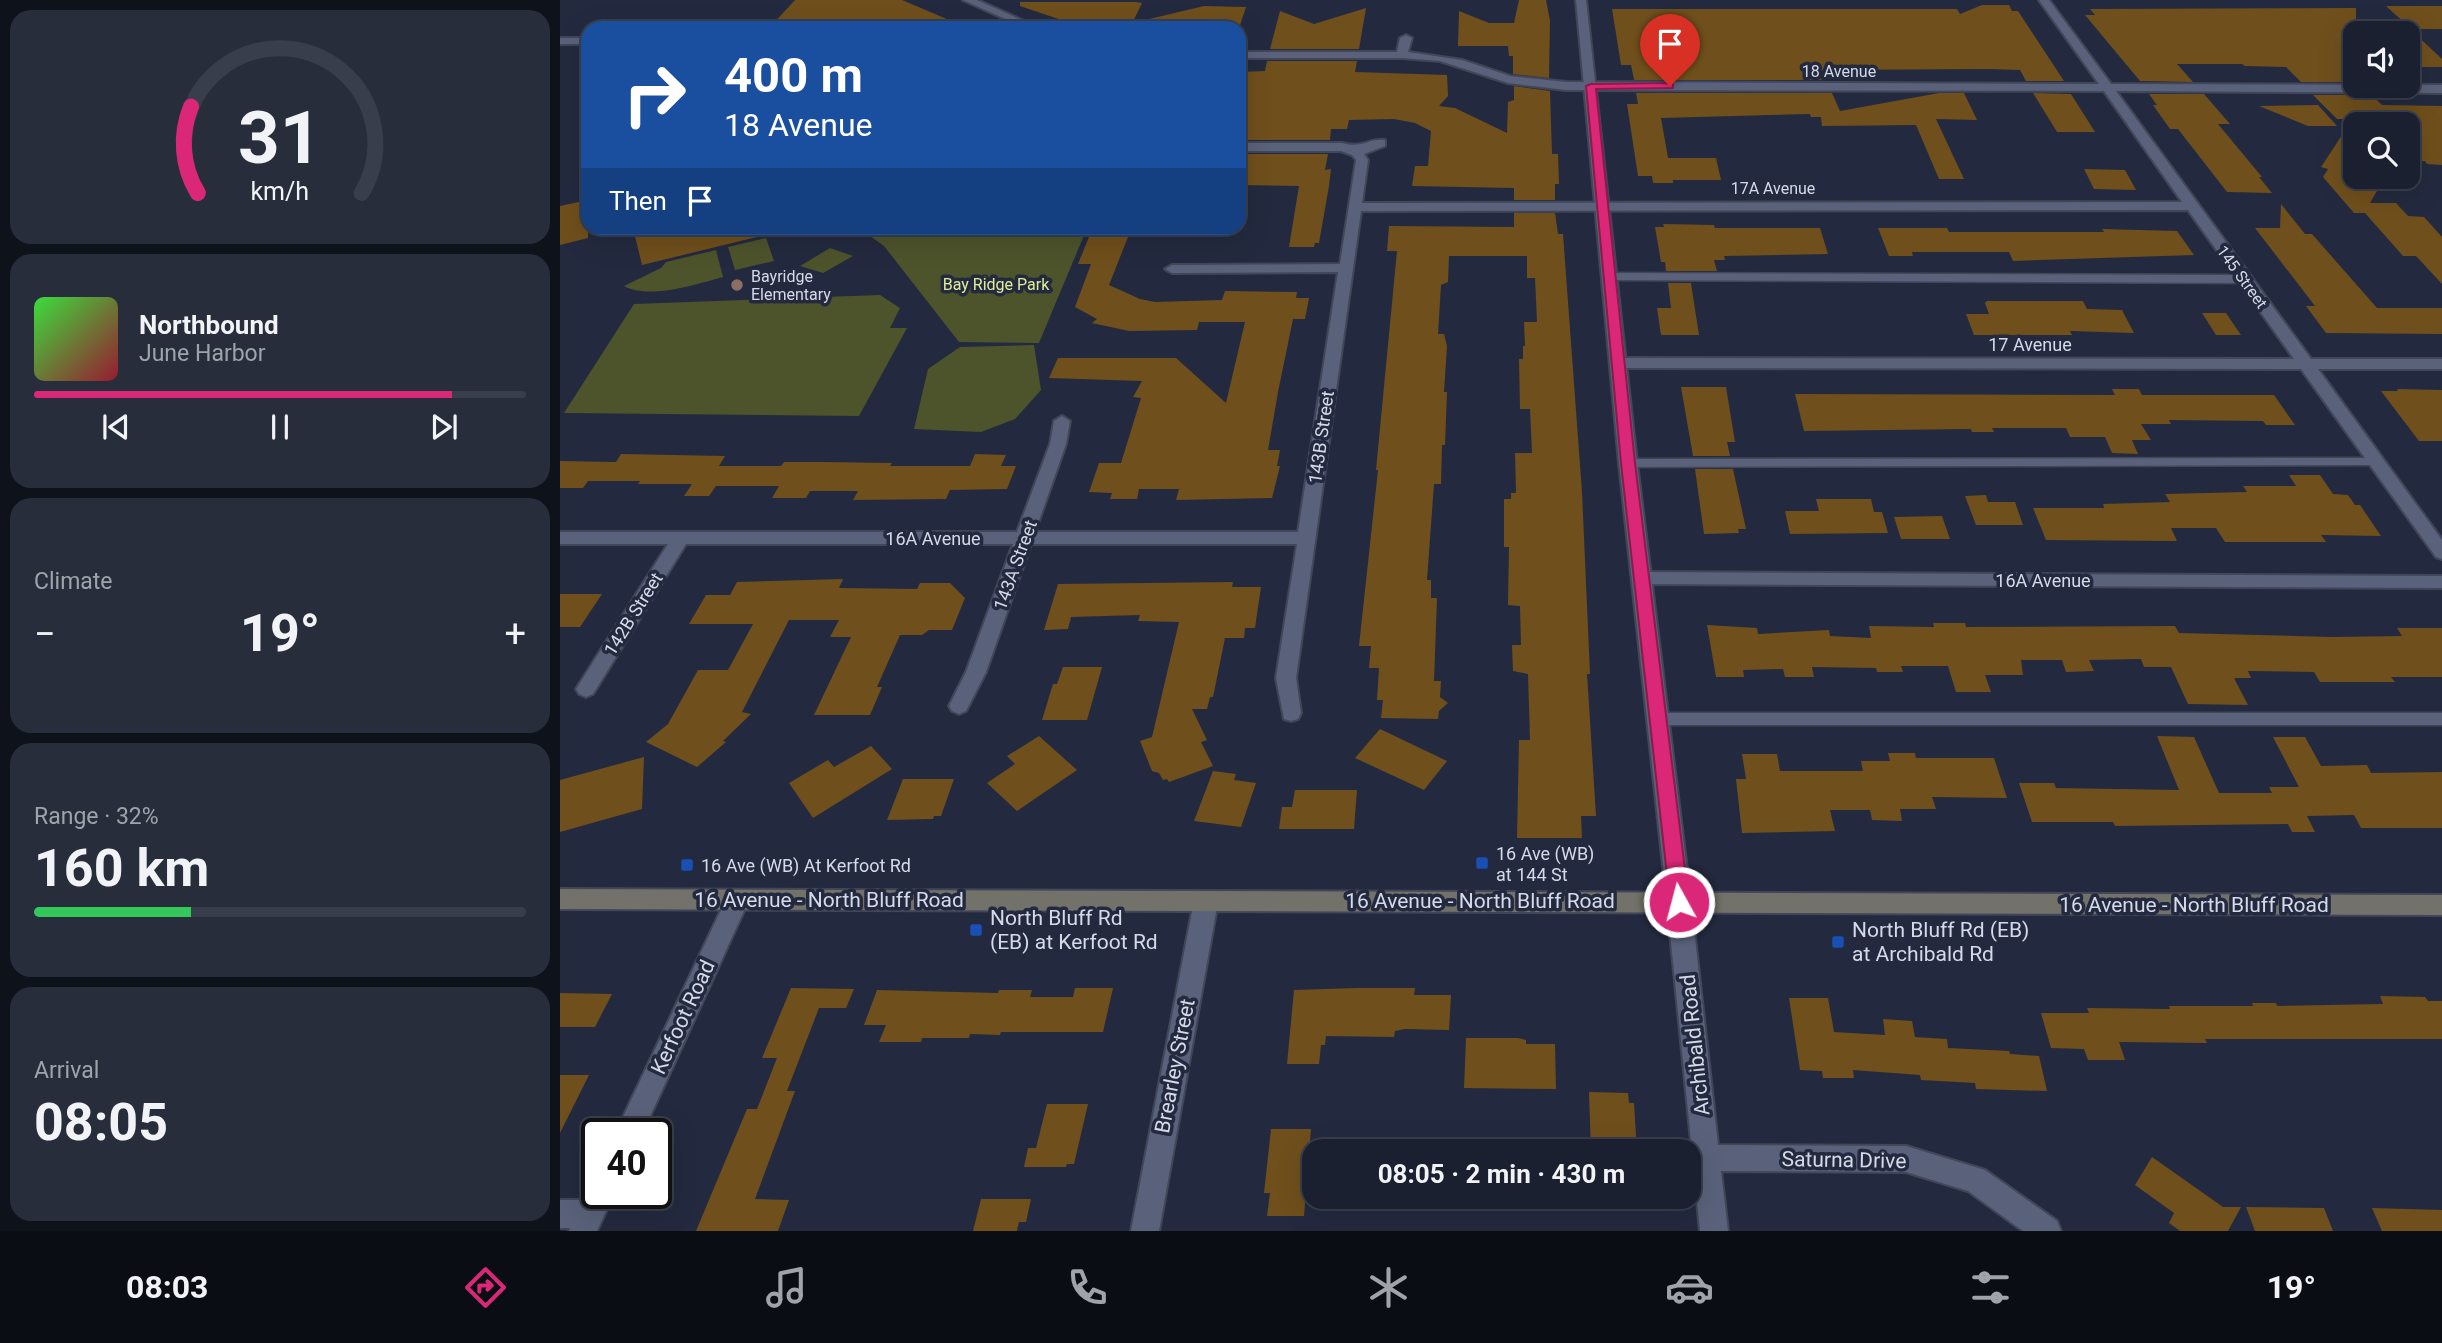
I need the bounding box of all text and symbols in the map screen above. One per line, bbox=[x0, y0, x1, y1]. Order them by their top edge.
pin bbox=[1640, 14, 1700, 86]
map controls bbox=[2343, 21, 2420, 189]
button: sound bbox=[2343, 21, 2420, 98]
icon: arrive bbox=[1651, 25, 1689, 63]
text: 400 m bbox=[724, 47, 863, 104]
icon: right bbox=[609, 49, 700, 140]
street label: 18 Avenue bbox=[1802, 62, 1876, 81]
text: 31 bbox=[238, 95, 322, 181]
text: 18 Avenue bbox=[724, 106, 873, 144]
button: search bbox=[2343, 112, 2420, 189]
text: km/h bbox=[251, 177, 309, 206]
street label: 17A Avenue bbox=[1731, 179, 1815, 198]
icon: arrive bbox=[681, 182, 719, 220]
text: Then bbox=[609, 186, 667, 216]
street label: 145 Street bbox=[2213, 242, 2271, 312]
place label: Bayridge Elementary bbox=[751, 267, 831, 304]
park label: Bay Ridge Park bbox=[943, 275, 1050, 294]
marker: Bayridge Elementary bbox=[729, 277, 745, 293]
text: Northbound bbox=[139, 310, 279, 340]
street label: 17 Avenue bbox=[1988, 334, 2072, 355]
text: June Harbor bbox=[139, 340, 266, 367]
street label: 143B Street bbox=[1304, 389, 1338, 485]
icon: previous bbox=[97, 408, 135, 446]
icon: pause bbox=[261, 408, 299, 446]
icon: next bbox=[425, 408, 463, 446]
street label: 143A Street bbox=[989, 517, 1041, 613]
street label: 16A Avenue bbox=[885, 528, 981, 549]
text: Climate bbox=[34, 568, 113, 595]
street label: 142B Street bbox=[599, 569, 667, 659]
street label: 16A Avenue bbox=[1995, 570, 2091, 591]
text: 19° bbox=[240, 603, 320, 664]
text: − bbox=[34, 612, 56, 656]
text: + bbox=[504, 612, 526, 656]
text: Range · 32% bbox=[34, 803, 159, 830]
text: 160 km bbox=[34, 838, 209, 899]
place label: 16 Ave (WB) at 144 St bbox=[1496, 843, 1594, 885]
place label: 16 Ave (WB) At Kerfoot Rd bbox=[701, 855, 911, 877]
marker: 16 Ave (WB) at 144 St bbox=[1474, 855, 1490, 871]
marker: 16 Ave (WB) At Kerfoot Rd bbox=[679, 857, 695, 873]
position arrow bbox=[1642, 865, 1716, 939]
street label: 16 Avenue - North Bluff Road bbox=[694, 888, 964, 912]
street label: 16 Avenue - North Bluff Road bbox=[1345, 889, 1615, 913]
street label: 16 Avenue - North Bluff Road bbox=[2059, 893, 2329, 917]
place label: North Bluff Rd (EB) at Kerfoot Rd bbox=[990, 906, 1158, 954]
place label: North Bluff Rd (EB) at Archibald Rd bbox=[1852, 918, 2029, 966]
marker: North Bluff Rd (EB) at Kerfoot Rd bbox=[968, 922, 984, 938]
marker: North Bluff Rd (EB) at Archibald Rd bbox=[1830, 934, 1846, 950]
street label: Kerfoot Road bbox=[646, 956, 720, 1078]
street label: Archibald Road bbox=[1676, 973, 1714, 1117]
street label: Brearley Street bbox=[1150, 997, 1200, 1135]
text: Arrival bbox=[34, 1057, 99, 1084]
text: 08:05 bbox=[34, 1092, 168, 1153]
speed limit sign: 40 bbox=[581, 1118, 672, 1209]
street label: Saturna Drive bbox=[1781, 1147, 1907, 1173]
text: 08:05 · 2 min · 430 m bbox=[1378, 1159, 1625, 1189]
icon: directions bbox=[461, 1263, 510, 1312]
icon: music bbox=[762, 1263, 811, 1312]
icon: phone bbox=[1063, 1263, 1112, 1312]
icon: climate bbox=[1364, 1263, 1413, 1312]
icon: car bbox=[1665, 1263, 1714, 1312]
icon: filters bbox=[1966, 1263, 2015, 1312]
text: 08:03 bbox=[126, 1268, 208, 1306]
text: 19° bbox=[2267, 1268, 2316, 1306]

